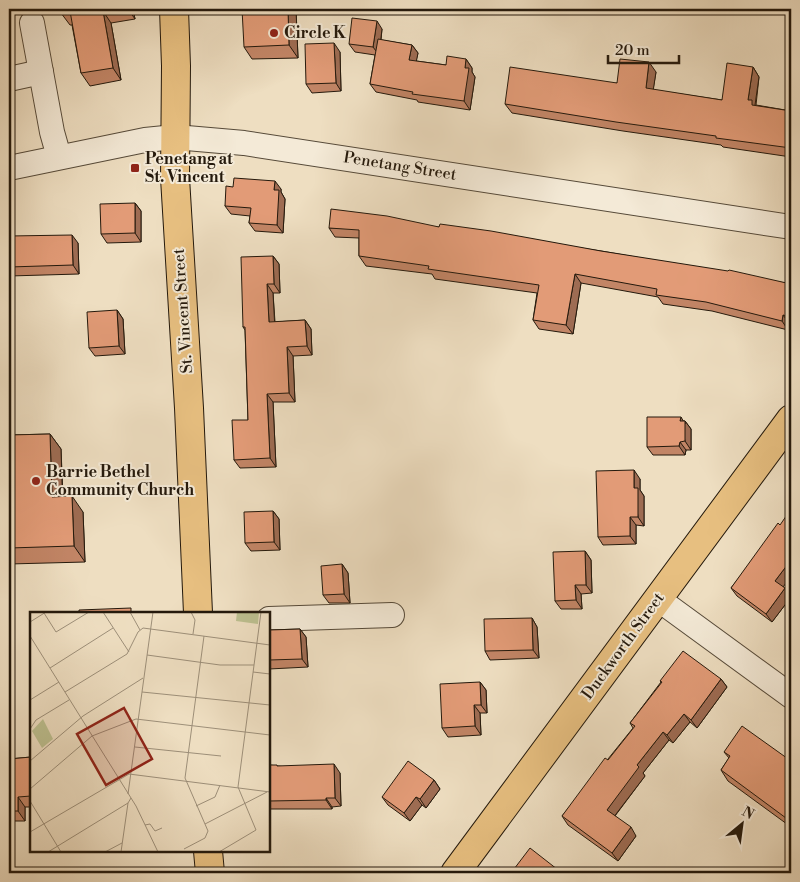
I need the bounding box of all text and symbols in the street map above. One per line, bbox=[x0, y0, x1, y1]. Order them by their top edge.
place label: Circle K bbox=[284, 23, 347, 43]
marker: Circle K bbox=[268, 27, 280, 39]
scale bar bbox=[608, 32, 679, 64]
text: 20 m bbox=[615, 41, 650, 60]
street label: Penetang Street bbox=[342, 147, 458, 185]
place label: Penetang at St. Vincent bbox=[145, 149, 233, 187]
marker: Penetang at St. Vincent bbox=[129, 162, 141, 174]
street label: St. Vincent Street bbox=[169, 248, 197, 374]
place label: Barrie Bethel Community Church bbox=[46, 462, 194, 500]
marker: Barrie Bethel Community Church bbox=[30, 475, 42, 487]
street label: Duckworth Street bbox=[577, 588, 669, 703]
inset map bbox=[30, 612, 270, 852]
north arrow bbox=[718, 800, 768, 850]
text: N bbox=[739, 803, 757, 824]

